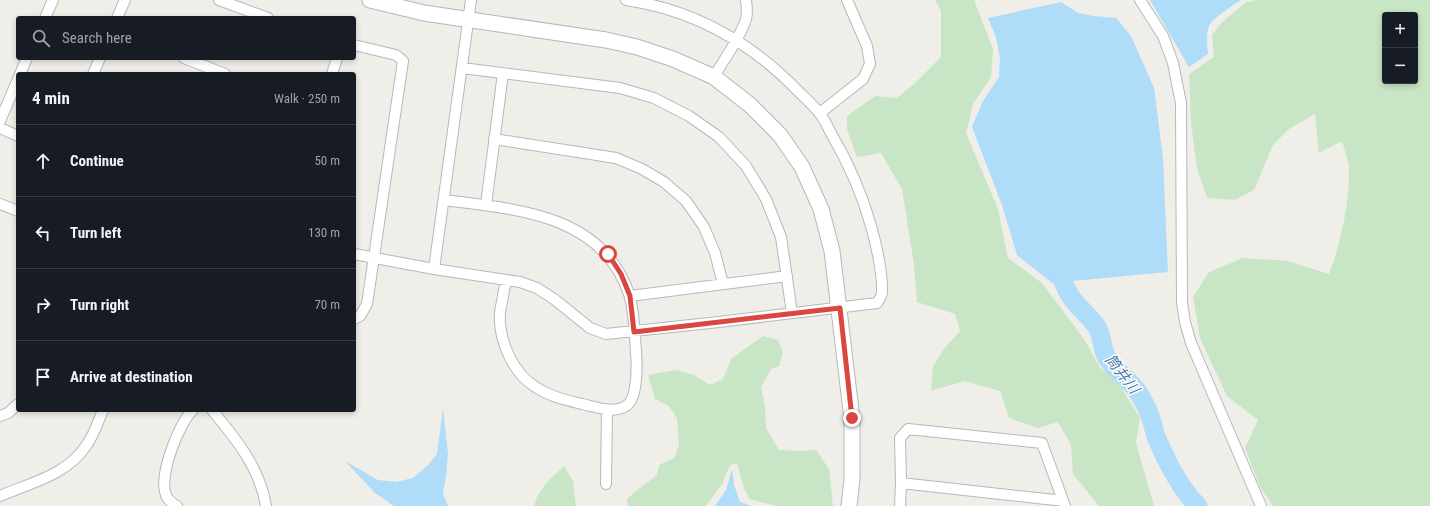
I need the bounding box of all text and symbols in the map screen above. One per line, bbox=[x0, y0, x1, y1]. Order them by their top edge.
map controls bbox=[1382, 12, 1418, 84]
button: + bbox=[1382, 12, 1418, 48]
search box bbox=[16, 16, 356, 60]
icon: search bbox=[30, 27, 52, 49]
text: Search here bbox=[62, 29, 132, 47]
button: − bbox=[1382, 48, 1418, 84]
text: 4 min bbox=[32, 88, 70, 108]
text: Walk · 250 m bbox=[274, 91, 340, 106]
icon: ahead bbox=[32, 150, 54, 172]
text: Continue bbox=[70, 152, 124, 170]
text: 50 m bbox=[314, 153, 340, 168]
icon: left bbox=[32, 222, 54, 244]
text: Turn left bbox=[70, 224, 121, 242]
text: 130 m bbox=[308, 225, 340, 240]
route start bbox=[599, 245, 617, 263]
icon: right bbox=[32, 294, 54, 316]
text: Turn right bbox=[70, 296, 129, 314]
text: 70 m bbox=[314, 297, 340, 312]
water label: 筒井川 bbox=[1101, 351, 1144, 399]
icon: arrive bbox=[32, 366, 54, 388]
text: Arrive at destination bbox=[70, 368, 193, 386]
route end bbox=[843, 409, 861, 427]

